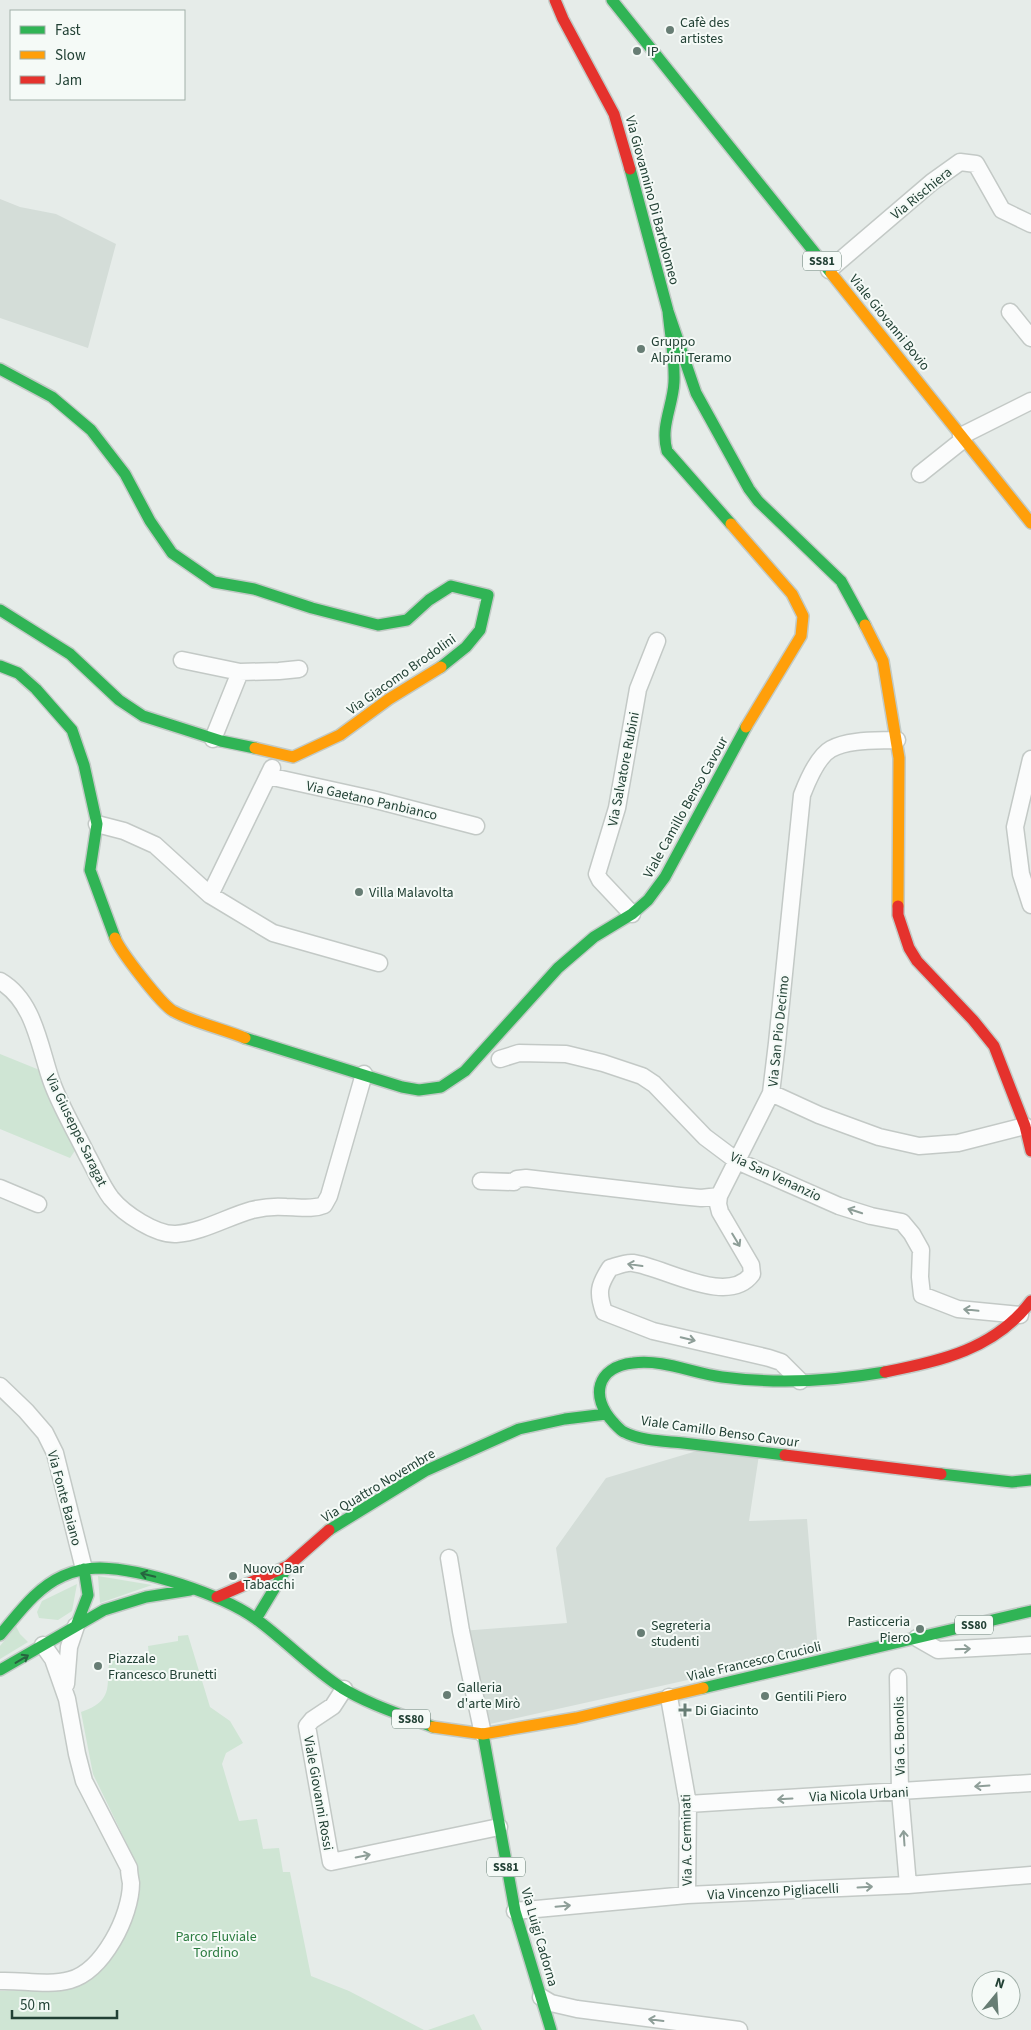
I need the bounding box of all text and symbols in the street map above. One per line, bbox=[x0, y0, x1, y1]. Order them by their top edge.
legend bbox=[10, 10, 185, 100]
place label: Cafè des artistes bbox=[680, 13, 729, 49]
text: Fast bbox=[55, 20, 81, 41]
marker: Cafè des artistes bbox=[664, 24, 676, 36]
place label: IP bbox=[647, 42, 659, 62]
text: Slow bbox=[55, 45, 86, 66]
marker: IP bbox=[631, 45, 643, 57]
text: Jam bbox=[55, 70, 82, 91]
street label: Via Giovannino Di Bartolomeo bbox=[620, 113, 684, 287]
street label: Via Rischiera bbox=[887, 163, 957, 225]
road number: SS81 bbox=[803, 252, 841, 270]
street label: Viale Giovanni Bovio bbox=[844, 270, 934, 375]
place label: Gruppo Alpini Teramo bbox=[651, 332, 732, 368]
marker: Gruppo Alpini Teramo bbox=[635, 343, 647, 355]
street label: Via Giacomo Brodolini bbox=[343, 630, 460, 720]
street label: Via Salvatore Rubini bbox=[603, 710, 645, 828]
street label: Viale Camillo Benso Cavour bbox=[639, 733, 733, 882]
street label: Via Gaetano Panbianco bbox=[304, 776, 439, 826]
place label: Villa Malavolta bbox=[369, 883, 454, 903]
marker: Villa Malavolta bbox=[353, 886, 365, 898]
street label: Via San Pio Decimo bbox=[763, 974, 795, 1088]
street label: Via Giuseppe Saragat bbox=[40, 1071, 112, 1190]
street label: Via San Venanzio bbox=[727, 1147, 825, 1207]
one-way arrow bbox=[848, 1206, 863, 1215]
one-way arrow bbox=[731, 1233, 741, 1248]
one-way arrow bbox=[628, 1260, 644, 1270]
one-way arrow bbox=[964, 1305, 980, 1315]
one-way arrow bbox=[679, 1335, 695, 1344]
street label: Viale Camillo Benso Cavour bbox=[640, 1411, 800, 1453]
street label: Via Quattro Novembre bbox=[318, 1444, 439, 1528]
street label: Via Fonte Baiano bbox=[42, 1448, 86, 1548]
place label: Nuovo Bar Tabacchi bbox=[243, 1559, 304, 1595]
one-way arrow bbox=[141, 1570, 157, 1579]
marker: Nuovo Bar Tabacchi bbox=[227, 1570, 239, 1582]
place label: Pasticceria Piero bbox=[847, 1612, 910, 1648]
place label: Segreteria studenti bbox=[651, 1616, 711, 1652]
road number: SS80 bbox=[955, 1616, 993, 1634]
marker: Pasticceria Piero bbox=[914, 1623, 926, 1635]
marker: Segreteria studenti bbox=[635, 1627, 647, 1639]
street label: Viale Francesco Crucioli bbox=[685, 1637, 823, 1687]
one-way arrow bbox=[954, 1644, 971, 1654]
place label: Piazzale Francesco Brunetti bbox=[108, 1649, 217, 1685]
one-way arrow bbox=[14, 1653, 28, 1663]
marker: Piazzale Francesco Brunetti bbox=[92, 1660, 104, 1672]
place label: Galleria d'arte Mirò bbox=[457, 1678, 520, 1714]
place label: Gentili Piero bbox=[775, 1687, 847, 1707]
marker: Galleria d'arte Mirò bbox=[441, 1689, 453, 1701]
marker: Gentili Piero bbox=[759, 1690, 771, 1702]
street label: Via G. Bonolis bbox=[889, 1696, 911, 1776]
place label: Di Giacinto bbox=[695, 1701, 759, 1721]
marker: Di Giacinto bbox=[679, 1704, 691, 1716]
road number: SS80 bbox=[392, 1710, 430, 1728]
street label: Viale Giovanni Rossi bbox=[298, 1734, 338, 1852]
street label: Via Nicola Urbani bbox=[809, 1782, 909, 1808]
one-way arrow bbox=[975, 1782, 991, 1791]
street label: Via A. Cerminati bbox=[676, 1794, 698, 1886]
one-way arrow bbox=[777, 1794, 793, 1803]
one-way arrow bbox=[899, 1830, 909, 1846]
one-way arrow bbox=[354, 1850, 370, 1860]
road number: SS81 bbox=[487, 1858, 525, 1876]
street label: Via Vincenzo Pigliacelli bbox=[707, 1879, 839, 1905]
one-way arrow bbox=[857, 1882, 873, 1891]
street label: Via Luigi Cadorna bbox=[515, 1886, 563, 1989]
one-way arrow bbox=[555, 1901, 571, 1911]
park label: Parco Fluviale Tordino bbox=[175, 1927, 257, 1963]
north arrow bbox=[971, 1970, 1021, 2020]
text: N bbox=[992, 1973, 1007, 1995]
scale bar bbox=[12, 1988, 118, 2020]
text: 50 m bbox=[20, 1995, 50, 2016]
one-way arrow bbox=[648, 2015, 664, 2025]

